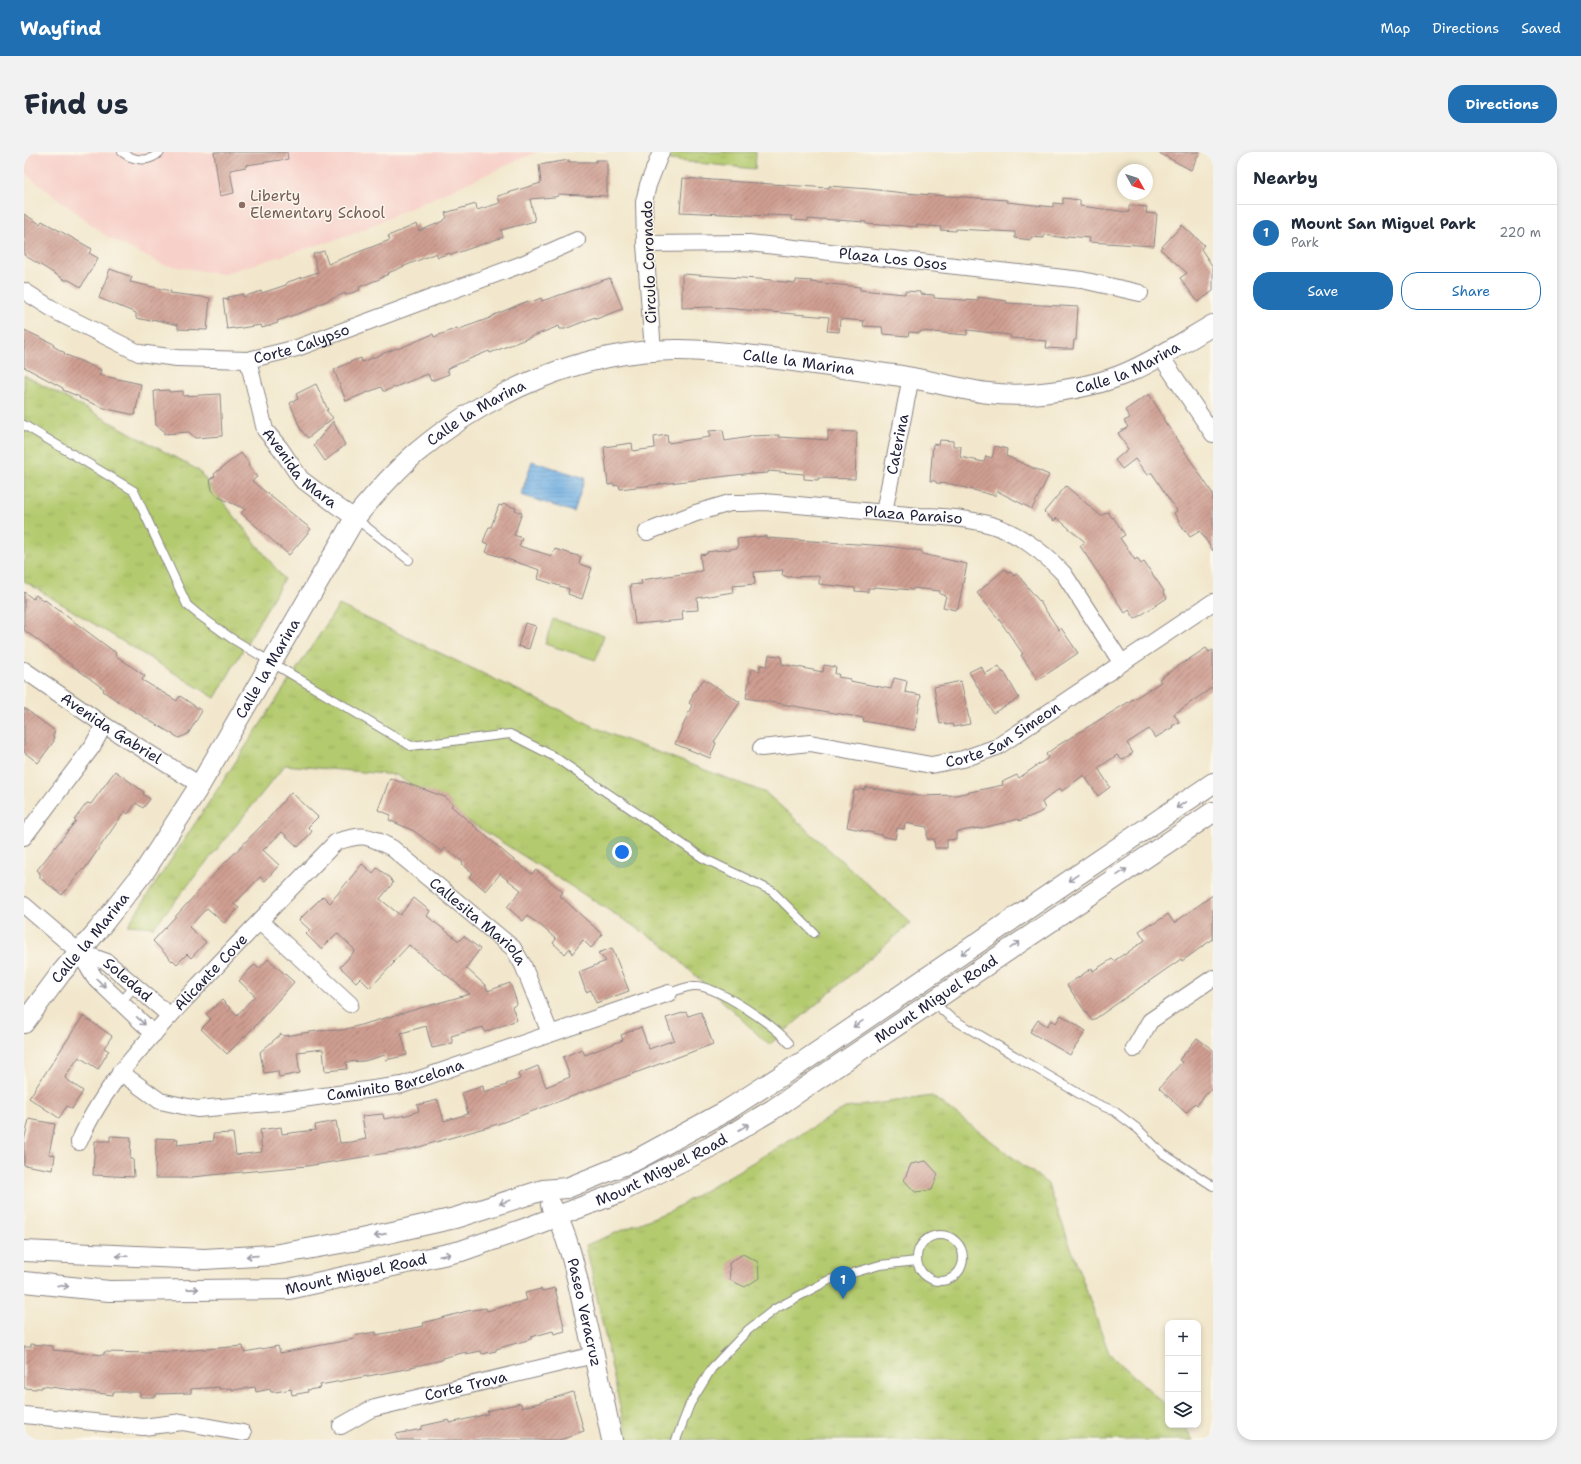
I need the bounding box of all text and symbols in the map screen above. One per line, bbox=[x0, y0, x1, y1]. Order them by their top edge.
text: Wayfind bbox=[20, 16, 101, 41]
text: Map bbox=[1381, 19, 1411, 37]
text: Directions bbox=[1433, 19, 1499, 37]
text: Saved bbox=[1521, 19, 1561, 37]
text: Find us bbox=[24, 85, 129, 123]
button: Directions bbox=[1448, 85, 1557, 123]
north arrow bbox=[1117, 164, 1153, 200]
text: Nearby bbox=[1253, 167, 1318, 189]
place label: Liberty Elementary School bbox=[250, 186, 386, 223]
marker: Liberty Elementary School bbox=[237, 200, 247, 210]
street label: Circulo Coronado bbox=[637, 200, 661, 324]
text: Mount San Miguel Park bbox=[1291, 214, 1476, 234]
text: 1 bbox=[1263, 224, 1269, 241]
text: 220 m bbox=[1499, 224, 1541, 241]
text: Park bbox=[1291, 234, 1319, 251]
street label: Plaza Los Osos bbox=[838, 243, 948, 275]
button: Save bbox=[1253, 272, 1393, 310]
button: Share bbox=[1401, 272, 1541, 310]
street label: Corte Calypso bbox=[251, 319, 352, 368]
street label: Calle la Marina bbox=[1073, 336, 1184, 398]
street label: Calle la Marina bbox=[742, 345, 856, 380]
street label: Calle la Marina bbox=[423, 375, 529, 451]
street label: Caterina bbox=[882, 412, 914, 477]
street label: Avenida Mara bbox=[258, 424, 342, 513]
street label: Plaza Paraiso bbox=[864, 501, 964, 529]
street label: Calle la Marina bbox=[231, 614, 305, 722]
street label: Avenida Gabriel bbox=[57, 688, 166, 769]
street label: Corte San Simeon bbox=[944, 697, 1064, 772]
one-way arrow bbox=[1176, 801, 1187, 809]
your location bbox=[612, 842, 632, 862]
one-way arrow bbox=[1117, 868, 1128, 877]
street label: Callesita Mariola bbox=[425, 873, 531, 970]
one-way arrow bbox=[1068, 874, 1079, 882]
street label: Calle la Marina bbox=[47, 888, 134, 987]
street label: Alicante Cove bbox=[170, 930, 252, 1015]
one-way arrow bbox=[1009, 941, 1020, 949]
one-way arrow bbox=[961, 947, 972, 955]
street label: Mount Miguel Road bbox=[870, 950, 1002, 1048]
street label: Soledad bbox=[99, 953, 157, 1007]
one-way arrow bbox=[95, 978, 105, 987]
one-way arrow bbox=[136, 1016, 146, 1026]
one-way arrow bbox=[853, 1020, 864, 1028]
street label: Caminito Barcelona bbox=[325, 1054, 467, 1105]
one-way arrow bbox=[738, 1122, 750, 1130]
street label: Mount Miguel Road bbox=[593, 1129, 731, 1211]
one-way arrow bbox=[499, 1199, 512, 1206]
one-way arrow bbox=[374, 1232, 387, 1239]
street label: Mount Miguel Road bbox=[283, 1249, 429, 1300]
one-way arrow bbox=[438, 1250, 451, 1258]
one-way arrow bbox=[116, 1252, 129, 1260]
one-way arrow bbox=[246, 1252, 259, 1260]
street label: Paseo Veracruz bbox=[562, 1256, 606, 1369]
pin: 1 bbox=[830, 1266, 856, 1299]
one-way arrow bbox=[56, 1282, 69, 1290]
one-way arrow bbox=[186, 1285, 199, 1293]
map controls bbox=[1165, 1320, 1201, 1428]
button: + bbox=[1165, 1320, 1201, 1356]
button: − bbox=[1165, 1356, 1201, 1392]
street label: Corte Trova bbox=[422, 1366, 510, 1406]
button: layers bbox=[1165, 1392, 1201, 1428]

